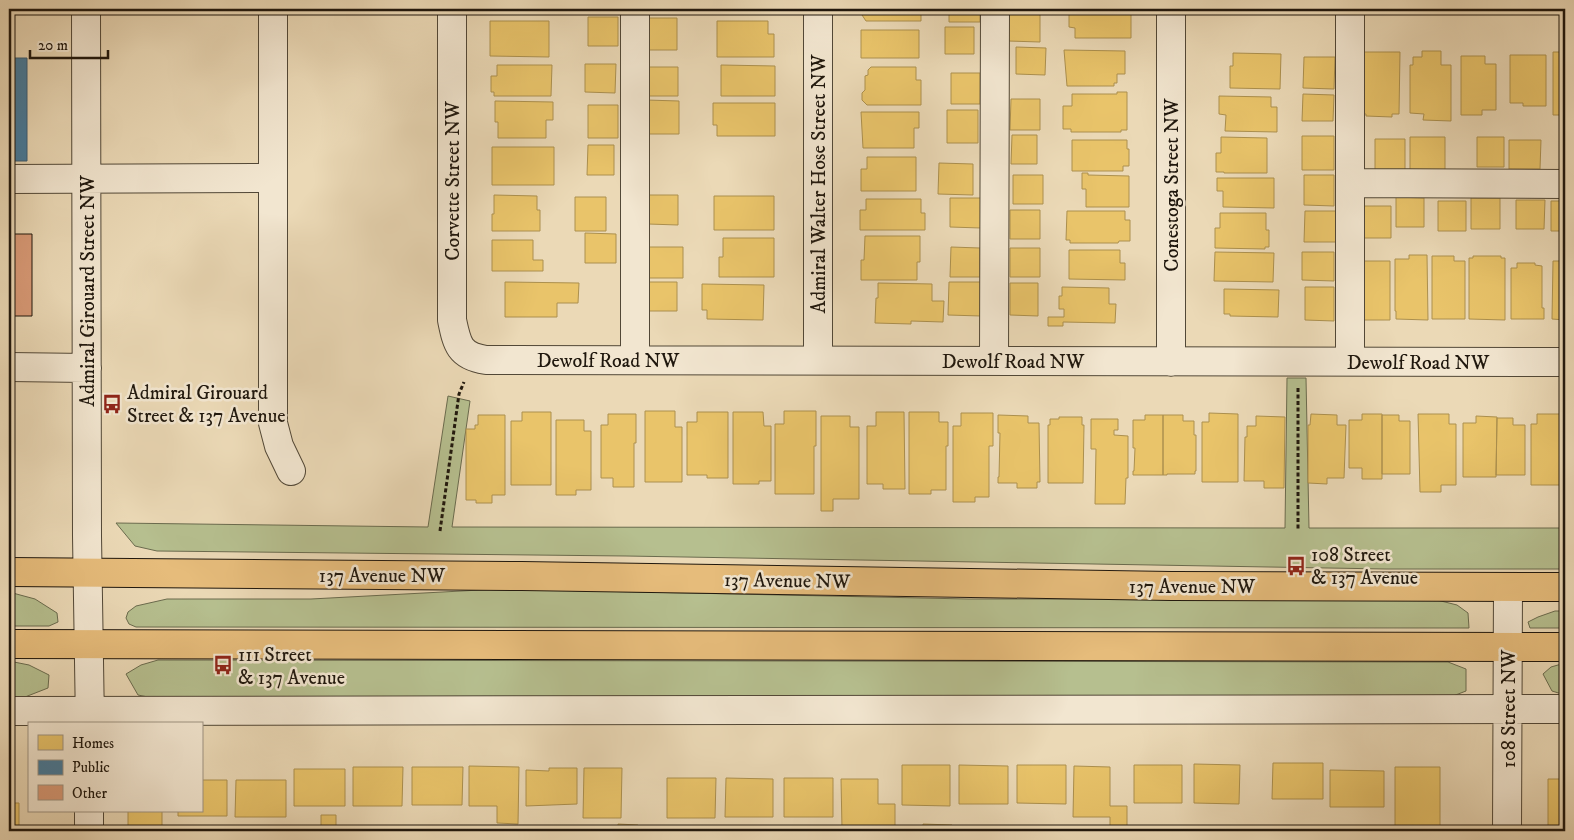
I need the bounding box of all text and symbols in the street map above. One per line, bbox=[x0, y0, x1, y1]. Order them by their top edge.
scale bar bbox=[30, 28, 108, 60]
text: 20 m bbox=[38, 36, 68, 55]
street label: Admiral Walter Hose Street NW bbox=[807, 54, 832, 313]
street label: Conestoga Street NW bbox=[1160, 98, 1185, 272]
street label: Corvette Street NW bbox=[441, 101, 466, 261]
street label: Admiral Girouard Street NW bbox=[76, 175, 101, 407]
street label: Dewolf Road NW bbox=[537, 349, 680, 374]
street label: Dewolf Road NW bbox=[942, 350, 1085, 375]
street label: Dewolf Road NW bbox=[1347, 351, 1490, 376]
place label: Admiral Girouard Street & 137 Avenue bbox=[127, 381, 286, 429]
bus stop icon: Admiral Girouard Street & 137 Avenue bbox=[101, 393, 123, 415]
place label: 108 Street & 137 Avenue bbox=[1311, 543, 1418, 591]
bus stop icon: 108 Street & 137 Avenue bbox=[1285, 555, 1307, 577]
street label: 137 Avenue NW bbox=[319, 564, 446, 589]
street label: 137 Avenue NW bbox=[724, 568, 851, 595]
street label: 137 Avenue NW bbox=[1129, 575, 1256, 600]
place label: 111 Street & 137 Avenue bbox=[238, 643, 345, 691]
street label: 108 Street NW bbox=[1497, 649, 1522, 768]
bus stop icon: 111 Street & 137 Avenue bbox=[212, 654, 234, 676]
legend bbox=[28, 722, 202, 812]
text: Homes bbox=[72, 734, 114, 753]
text: Public bbox=[72, 758, 110, 777]
text: Other bbox=[72, 784, 107, 803]

